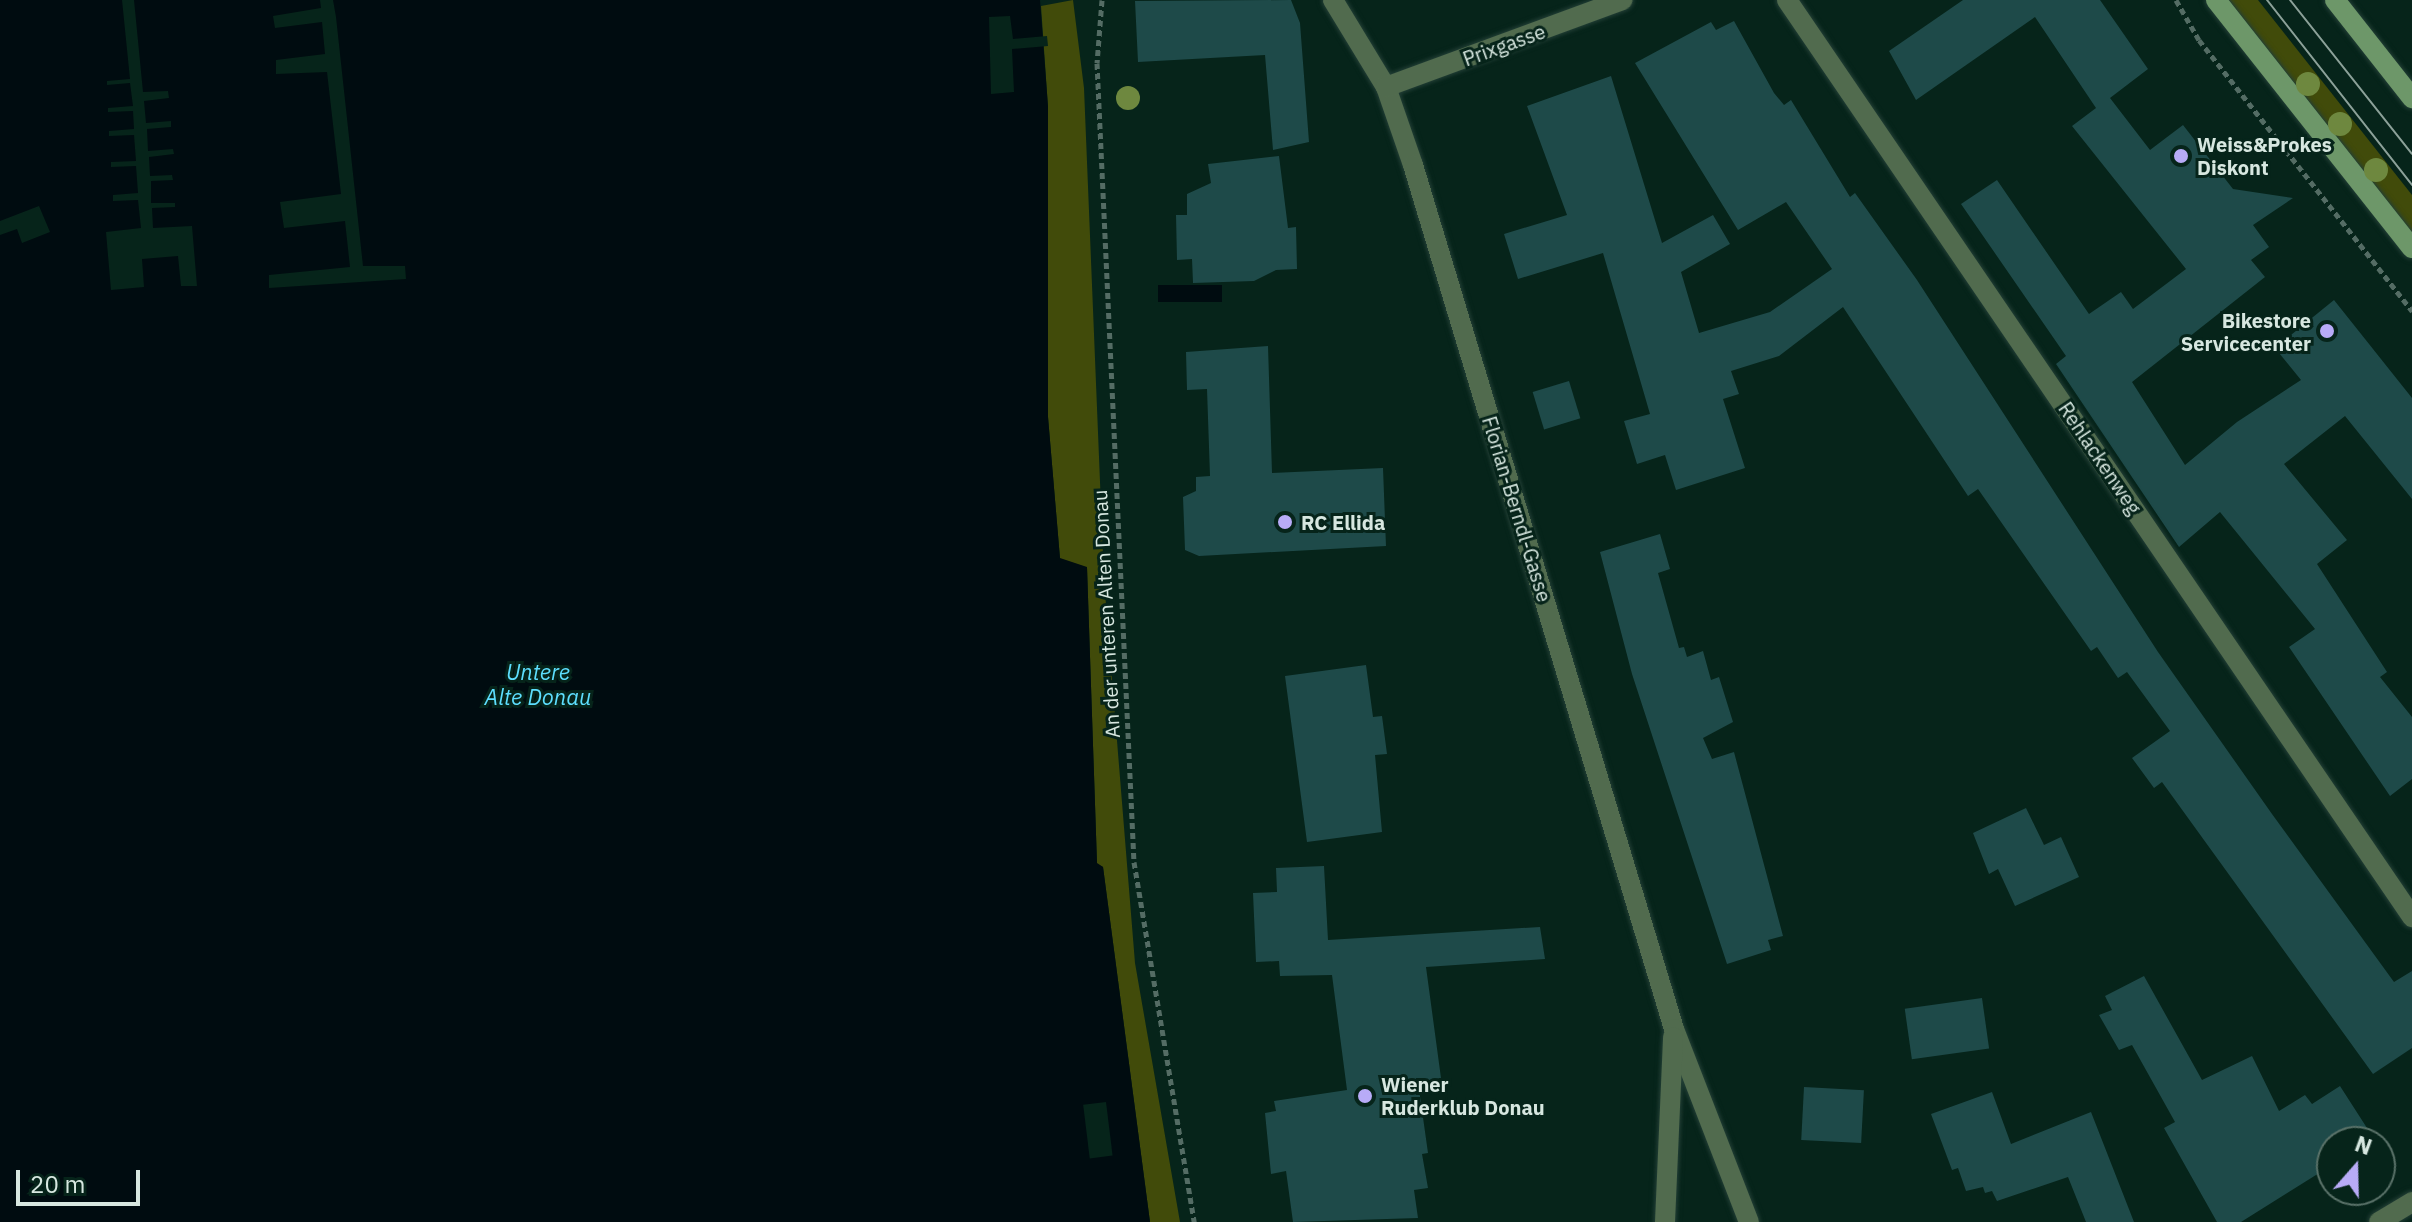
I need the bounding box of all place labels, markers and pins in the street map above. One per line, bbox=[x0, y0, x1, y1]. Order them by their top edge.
place label: Weiss&Prokes Diskont bbox=[2197, 132, 2332, 179]
marker: Weiss&Prokes Diskont bbox=[2172, 147, 2190, 165]
place label: Bikestore Servicecenter bbox=[2181, 308, 2311, 355]
marker: Bikestore Servicecenter bbox=[2318, 322, 2336, 340]
place label: RC Ellida bbox=[1301, 510, 1385, 534]
marker: RC Ellida bbox=[1276, 513, 1294, 531]
place label: Wiener Ruderklub Donau bbox=[1381, 1072, 1545, 1119]
marker: Wiener Ruderklub Donau bbox=[1356, 1087, 1374, 1105]

